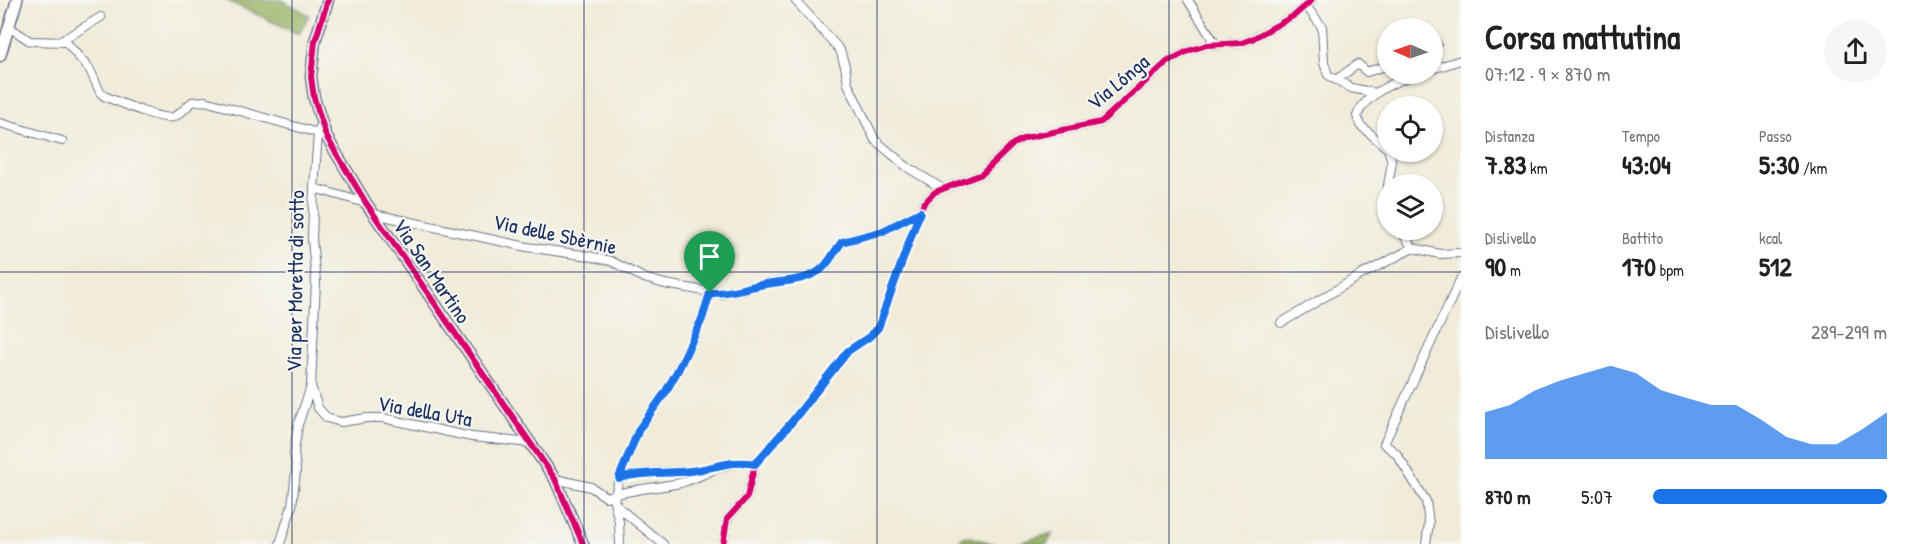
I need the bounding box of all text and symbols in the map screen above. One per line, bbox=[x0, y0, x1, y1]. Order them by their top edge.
text: Corsa mattutina bbox=[1485, 15, 1680, 59]
north arrow bbox=[1377, 18, 1443, 84]
map controls bbox=[1377, 18, 1443, 240]
button: share bbox=[1824, 20, 1887, 83]
street label: Via Lónga bbox=[1081, 47, 1155, 117]
text: 07:12 · 9 × 870 m bbox=[1485, 60, 1610, 87]
button: locate bbox=[1377, 96, 1443, 162]
text: Distanza bbox=[1485, 125, 1534, 147]
text: Tempo bbox=[1622, 125, 1660, 147]
text: Passo bbox=[1759, 125, 1792, 147]
text: 7.83 bbox=[1485, 147, 1526, 182]
text: 43:04 bbox=[1622, 147, 1671, 182]
text: 5:30 bbox=[1759, 147, 1799, 182]
text: km bbox=[1526, 157, 1548, 179]
text: /km bbox=[1799, 157, 1827, 179]
button: layers bbox=[1377, 174, 1443, 240]
street label: Via per Moretta di sotto bbox=[279, 190, 311, 372]
street label: Via delle Sbèrnie bbox=[491, 207, 619, 261]
street label: Via San Martino bbox=[386, 213, 478, 329]
text: Dislivello bbox=[1485, 227, 1536, 249]
text: Battito bbox=[1622, 227, 1663, 249]
text: kcal bbox=[1759, 227, 1782, 249]
pin bbox=[684, 231, 735, 293]
icon: arrive bbox=[693, 240, 726, 273]
text: 90 bbox=[1485, 249, 1506, 284]
text: 170 bbox=[1622, 249, 1656, 284]
text: 512 bbox=[1759, 249, 1792, 284]
text: m bbox=[1506, 259, 1521, 281]
text: bpm bbox=[1656, 259, 1684, 281]
text: Dislivello bbox=[1485, 318, 1549, 345]
text: 289–299 m bbox=[1811, 318, 1887, 345]
street label: Via della Uta bbox=[376, 388, 474, 434]
text: 870 m bbox=[1485, 483, 1531, 510]
text: 5:07 bbox=[1581, 483, 1613, 510]

